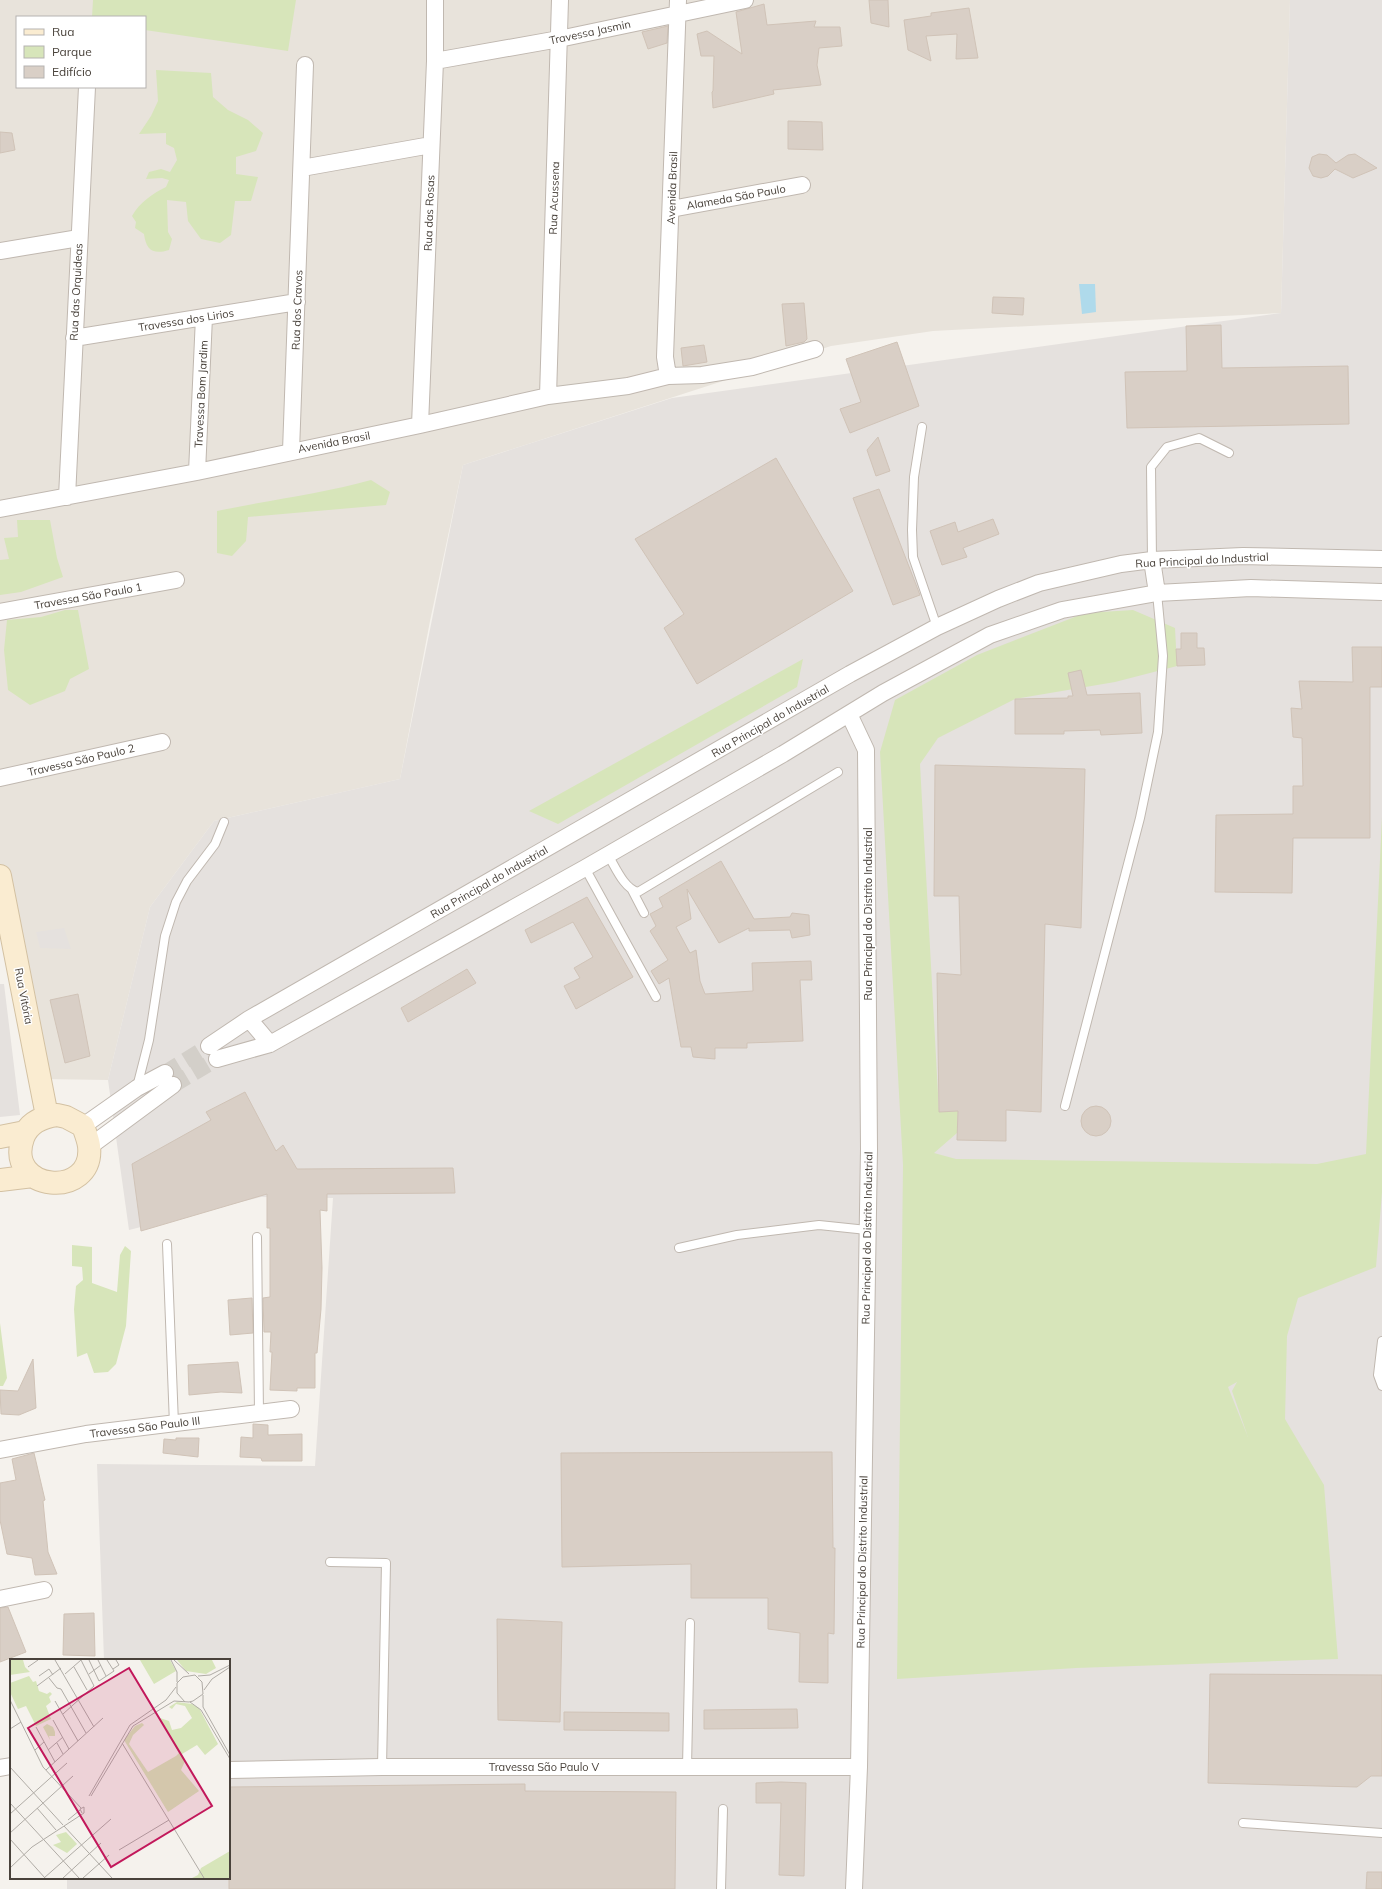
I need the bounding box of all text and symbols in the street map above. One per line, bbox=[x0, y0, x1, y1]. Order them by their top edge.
legend bbox=[16, 16, 146, 88]
street label: Travessa Jasmin bbox=[548, 17, 632, 47]
text: Rua bbox=[52, 24, 74, 39]
text: Parque bbox=[52, 44, 92, 59]
text: Edifício bbox=[52, 64, 92, 79]
street label: Avenida Brasil bbox=[664, 151, 680, 225]
street label: Rua Acussena bbox=[546, 161, 562, 235]
street label: Rua das Rosas bbox=[421, 175, 437, 251]
street label: Alameda São Paulo bbox=[685, 181, 787, 213]
street label: Rua das Orquideas bbox=[66, 243, 86, 341]
street label: Rua dos Cravos bbox=[289, 270, 305, 350]
street label: Travessa dos Lirios bbox=[137, 306, 235, 334]
street label: Travessa Bom Jardim bbox=[191, 340, 211, 448]
street label: Avenida Brasil bbox=[297, 428, 371, 456]
street label: Rua Principal do Industrial bbox=[1135, 550, 1269, 570]
street label: Travessa São Paulo 1 bbox=[33, 580, 143, 612]
street label: Rua Principal do Industrial bbox=[709, 682, 831, 760]
street label: Travessa São Paulo 2 bbox=[26, 741, 136, 779]
street label: Rua Principal do Distrito Industrial bbox=[861, 827, 875, 1001]
street label: Rua Principal do Industrial bbox=[428, 843, 550, 921]
street label: Rua Vitória bbox=[12, 967, 36, 1025]
street label: Rua Principal do Distrito Industrial bbox=[858, 1151, 876, 1325]
street label: Travessa São Paulo III bbox=[89, 1413, 201, 1441]
street label: Rua Principal do Distrito Industrial bbox=[853, 1475, 871, 1649]
inset map bbox=[10, 1659, 230, 1879]
street label: Travessa São Paulo V bbox=[489, 1760, 599, 1774]

